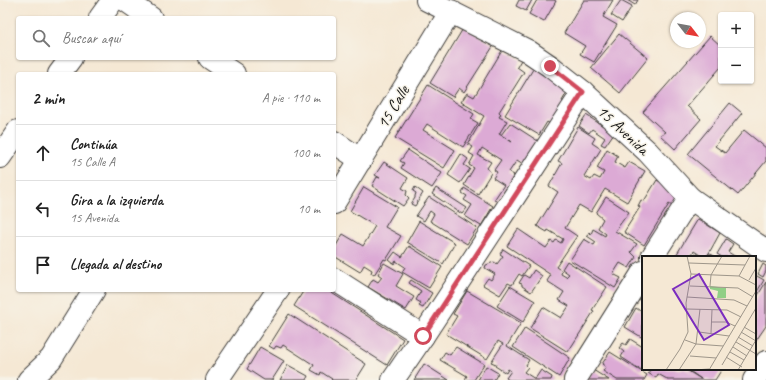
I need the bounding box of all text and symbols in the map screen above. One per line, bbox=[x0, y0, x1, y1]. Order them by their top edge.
north arrow bbox=[670, 12, 706, 48]
map controls bbox=[718, 12, 754, 84]
button: + bbox=[718, 12, 754, 48]
search box bbox=[16, 16, 336, 60]
icon: search bbox=[30, 27, 52, 49]
text: Buscar aquí bbox=[62, 29, 121, 48]
button: − bbox=[718, 48, 754, 84]
route end bbox=[541, 57, 559, 75]
street label: 15 Calle bbox=[372, 81, 415, 132]
text: 2 min bbox=[32, 88, 65, 109]
text: A pie · 110 m bbox=[262, 90, 320, 106]
street label: 15 Avenida bbox=[593, 101, 655, 161]
text: Continúa bbox=[70, 135, 117, 154]
icon: ahead bbox=[32, 142, 54, 164]
text: 100 m bbox=[292, 145, 320, 161]
text: 15 Calle A bbox=[70, 154, 115, 170]
text: Gira a la izquierda bbox=[70, 191, 163, 210]
icon: left bbox=[32, 198, 54, 220]
text: 10 m bbox=[298, 201, 320, 217]
text: 15 Avenida bbox=[70, 210, 119, 226]
icon: arrive bbox=[32, 254, 54, 276]
text: Llegada al destino bbox=[70, 255, 161, 274]
inset map bbox=[642, 256, 756, 370]
route start bbox=[414, 327, 432, 345]

